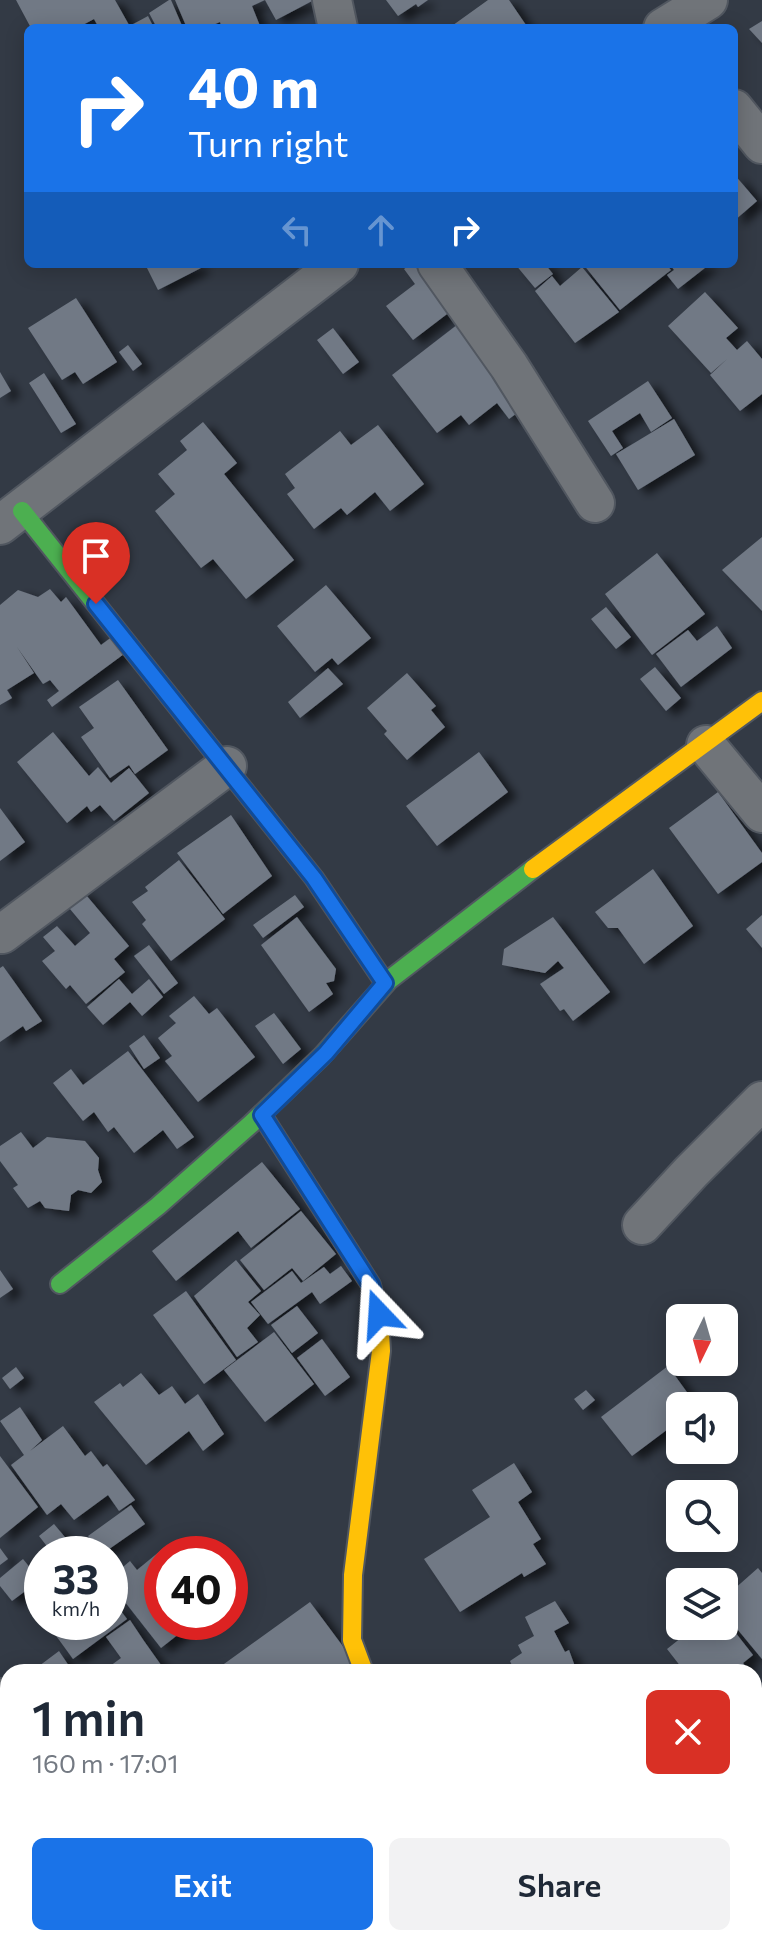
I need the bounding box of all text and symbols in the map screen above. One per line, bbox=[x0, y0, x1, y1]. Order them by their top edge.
text: 40 m bbox=[188, 51, 319, 120]
icon: right bbox=[56, 56, 160, 160]
text: Turn right bbox=[188, 120, 349, 164]
icon: left bbox=[275, 208, 319, 252]
icon: ahead bbox=[359, 208, 403, 252]
icon: right bbox=[443, 208, 487, 252]
pin bbox=[62, 522, 130, 604]
icon: arrive bbox=[74, 534, 118, 578]
position arrow bbox=[337, 1272, 421, 1356]
north arrow bbox=[666, 1304, 738, 1376]
map controls bbox=[666, 1304, 738, 1640]
button: sound bbox=[666, 1392, 738, 1464]
button: search bbox=[666, 1480, 738, 1552]
speed limit sign: 40 bbox=[144, 1536, 248, 1640]
text: 33 bbox=[53, 1553, 99, 1602]
button: layers bbox=[666, 1568, 738, 1640]
text: km/h bbox=[52, 1596, 100, 1620]
text: 1 min bbox=[32, 1687, 145, 1746]
button: close bbox=[646, 1690, 730, 1774]
text: 160 m · 17:01 bbox=[32, 1747, 179, 1778]
button: Exit bbox=[32, 1838, 373, 1930]
button: Share bbox=[389, 1838, 730, 1930]

